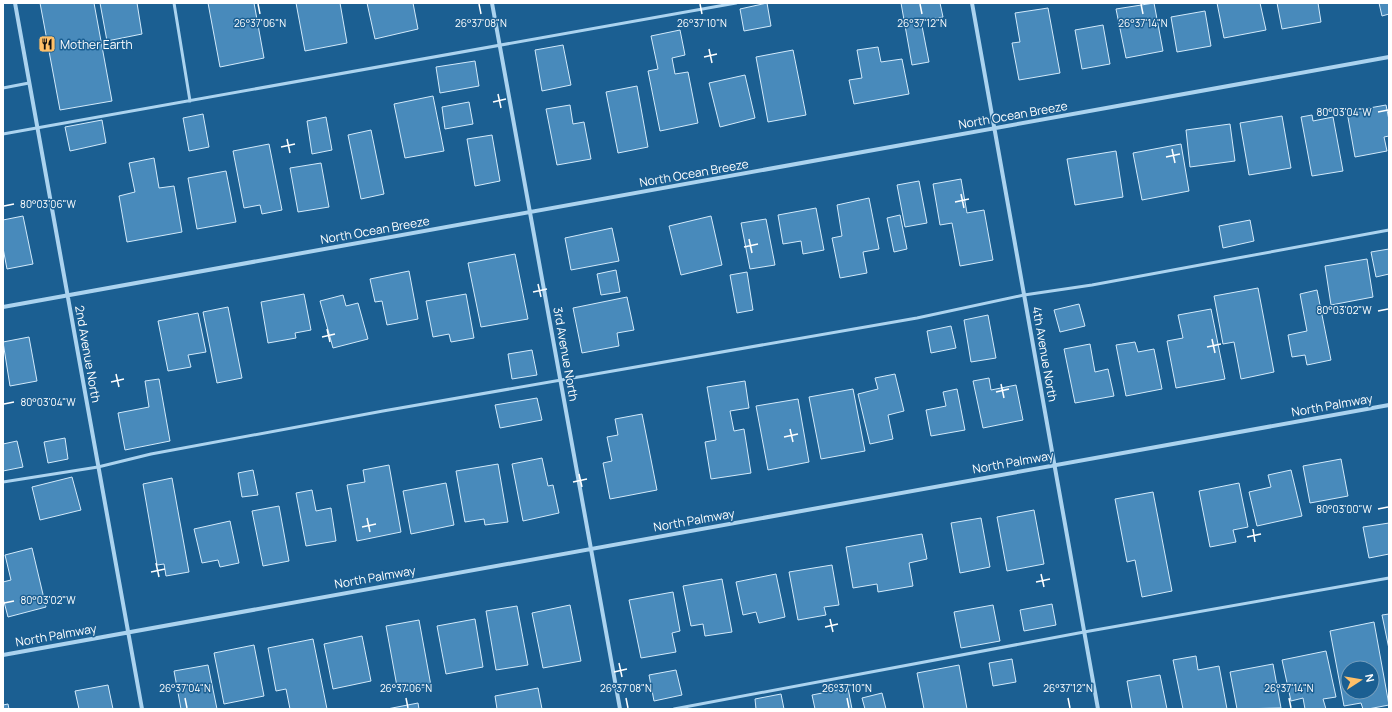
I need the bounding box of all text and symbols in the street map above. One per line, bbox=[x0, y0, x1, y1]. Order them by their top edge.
text: 26°37'06"N bbox=[234, 16, 286, 30]
text: 26°37'08"N bbox=[455, 16, 507, 30]
text: 26°37'10"N bbox=[677, 16, 727, 30]
text: 26°37'12"N bbox=[897, 16, 947, 30]
text: 26°37'14"N bbox=[1118, 16, 1168, 30]
restaurant icon: Mother Earth bbox=[37, 34, 57, 54]
place label: Mother Earth bbox=[60, 36, 133, 53]
street label: North Ocean Breeze bbox=[957, 97, 1069, 133]
text: 80°03'04"W bbox=[1316, 105, 1372, 119]
street label: North Ocean Breeze bbox=[638, 155, 750, 191]
text: 80°03'06"W bbox=[20, 197, 77, 211]
street label: North Ocean Breeze bbox=[319, 212, 431, 248]
text: 80°03'02"W bbox=[1316, 303, 1372, 317]
street label: 2nd Avenue North bbox=[71, 304, 105, 404]
street label: 4th Avenue North bbox=[1028, 305, 1062, 403]
street label: 3rd Avenue North bbox=[549, 306, 583, 402]
street label: North Palmway bbox=[1290, 389, 1375, 420]
text: 80°03'04"W bbox=[20, 395, 76, 409]
street label: North Palmway bbox=[971, 446, 1056, 477]
text: 80°03'00"W bbox=[1316, 502, 1372, 516]
street label: North Palmway bbox=[652, 504, 737, 535]
street label: North Palmway bbox=[333, 561, 418, 592]
text: 80°03'02"W bbox=[20, 593, 76, 607]
street label: North Palmway bbox=[14, 619, 99, 650]
north arrow bbox=[1340, 660, 1380, 700]
text: N bbox=[1362, 672, 1378, 683]
text: 26°37'04"N bbox=[159, 681, 211, 695]
text: 26°37'06"N bbox=[380, 681, 432, 695]
text: 26°37'08"N bbox=[600, 681, 652, 695]
text: 26°37'10"N bbox=[822, 681, 872, 695]
text: 26°37'12"N bbox=[1043, 681, 1093, 695]
text: 26°37'14"N bbox=[1264, 681, 1314, 695]

